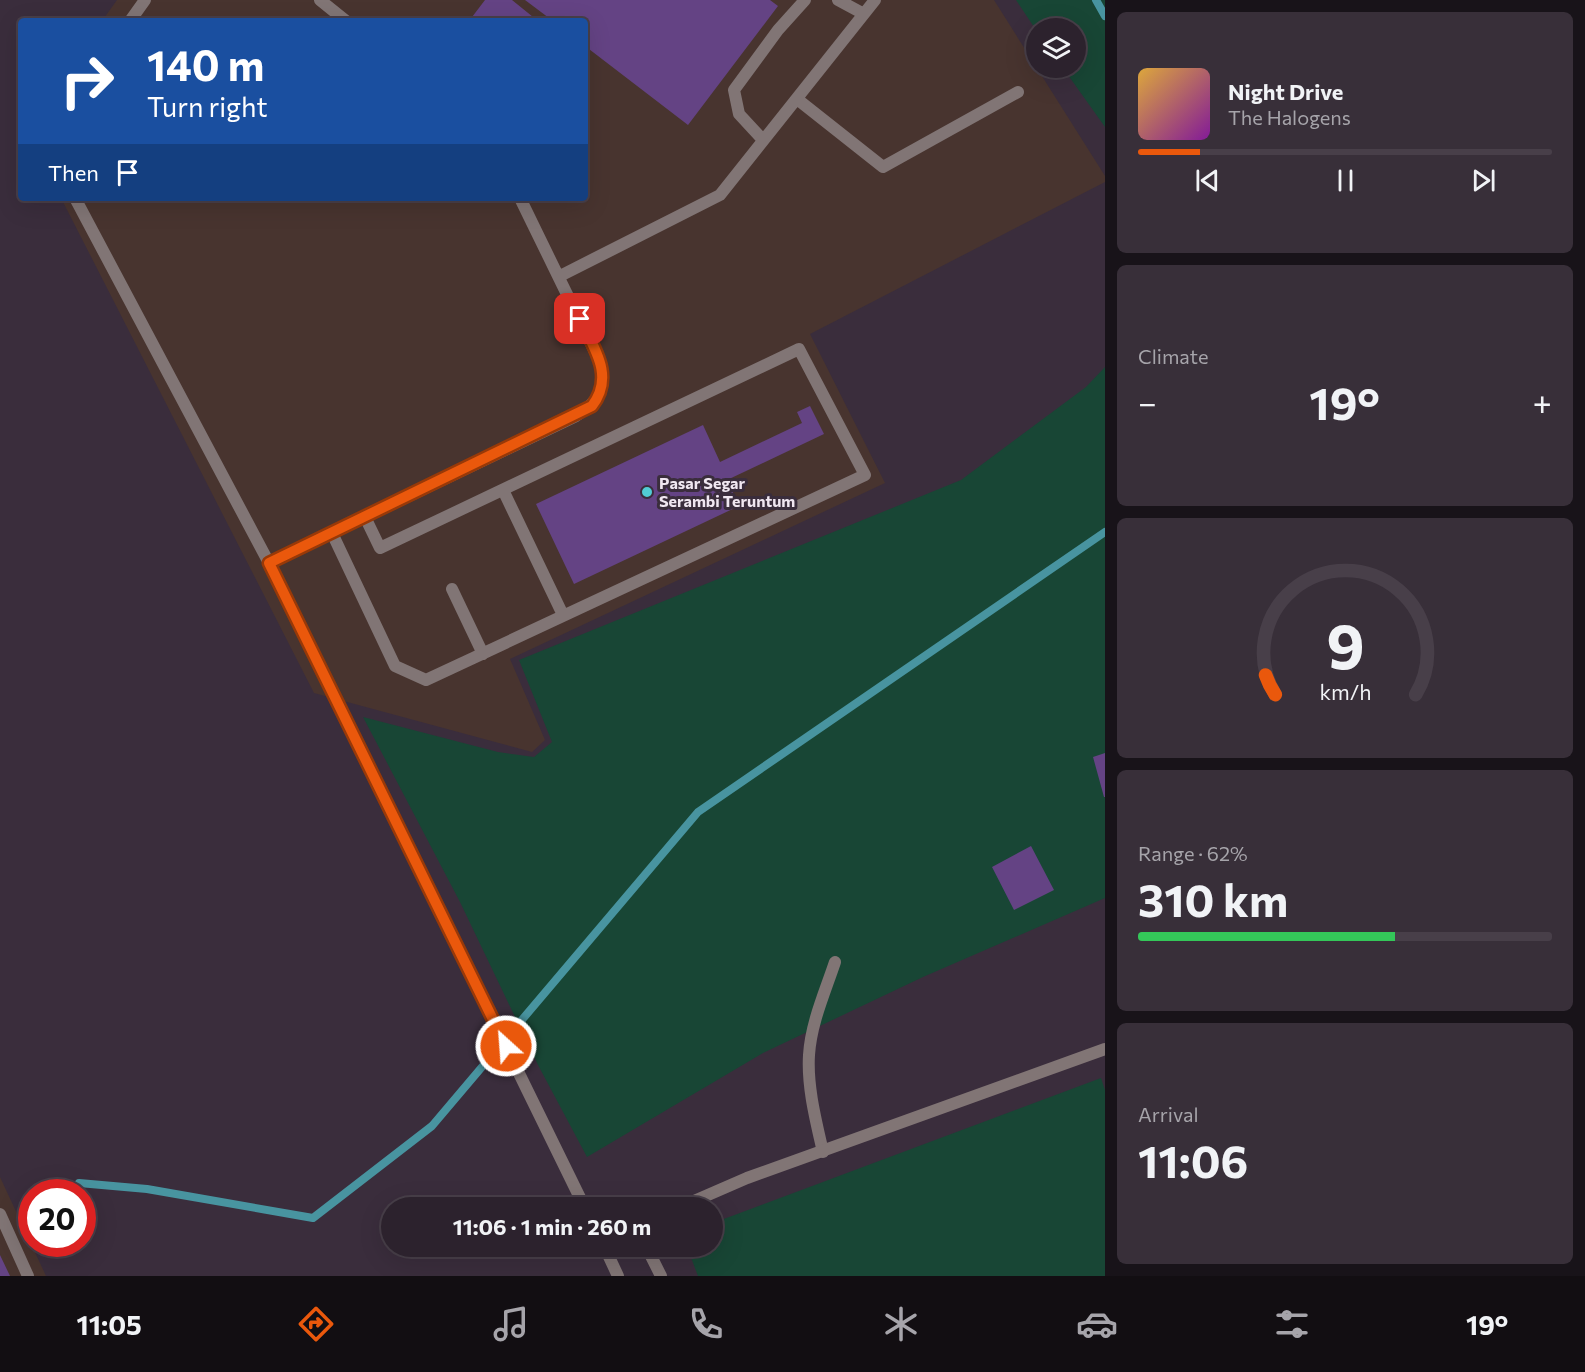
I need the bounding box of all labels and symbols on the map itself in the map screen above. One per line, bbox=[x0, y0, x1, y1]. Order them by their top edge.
pin bbox=[554, 293, 605, 344]
place label: Pasar Segar Serambi Teruntum bbox=[659, 473, 795, 510]
marker: Pasar Segar Serambi Teruntum bbox=[640, 485, 654, 499]
position arrow bbox=[474, 1014, 538, 1078]
speed limit sign: 20 bbox=[18, 1179, 96, 1257]

